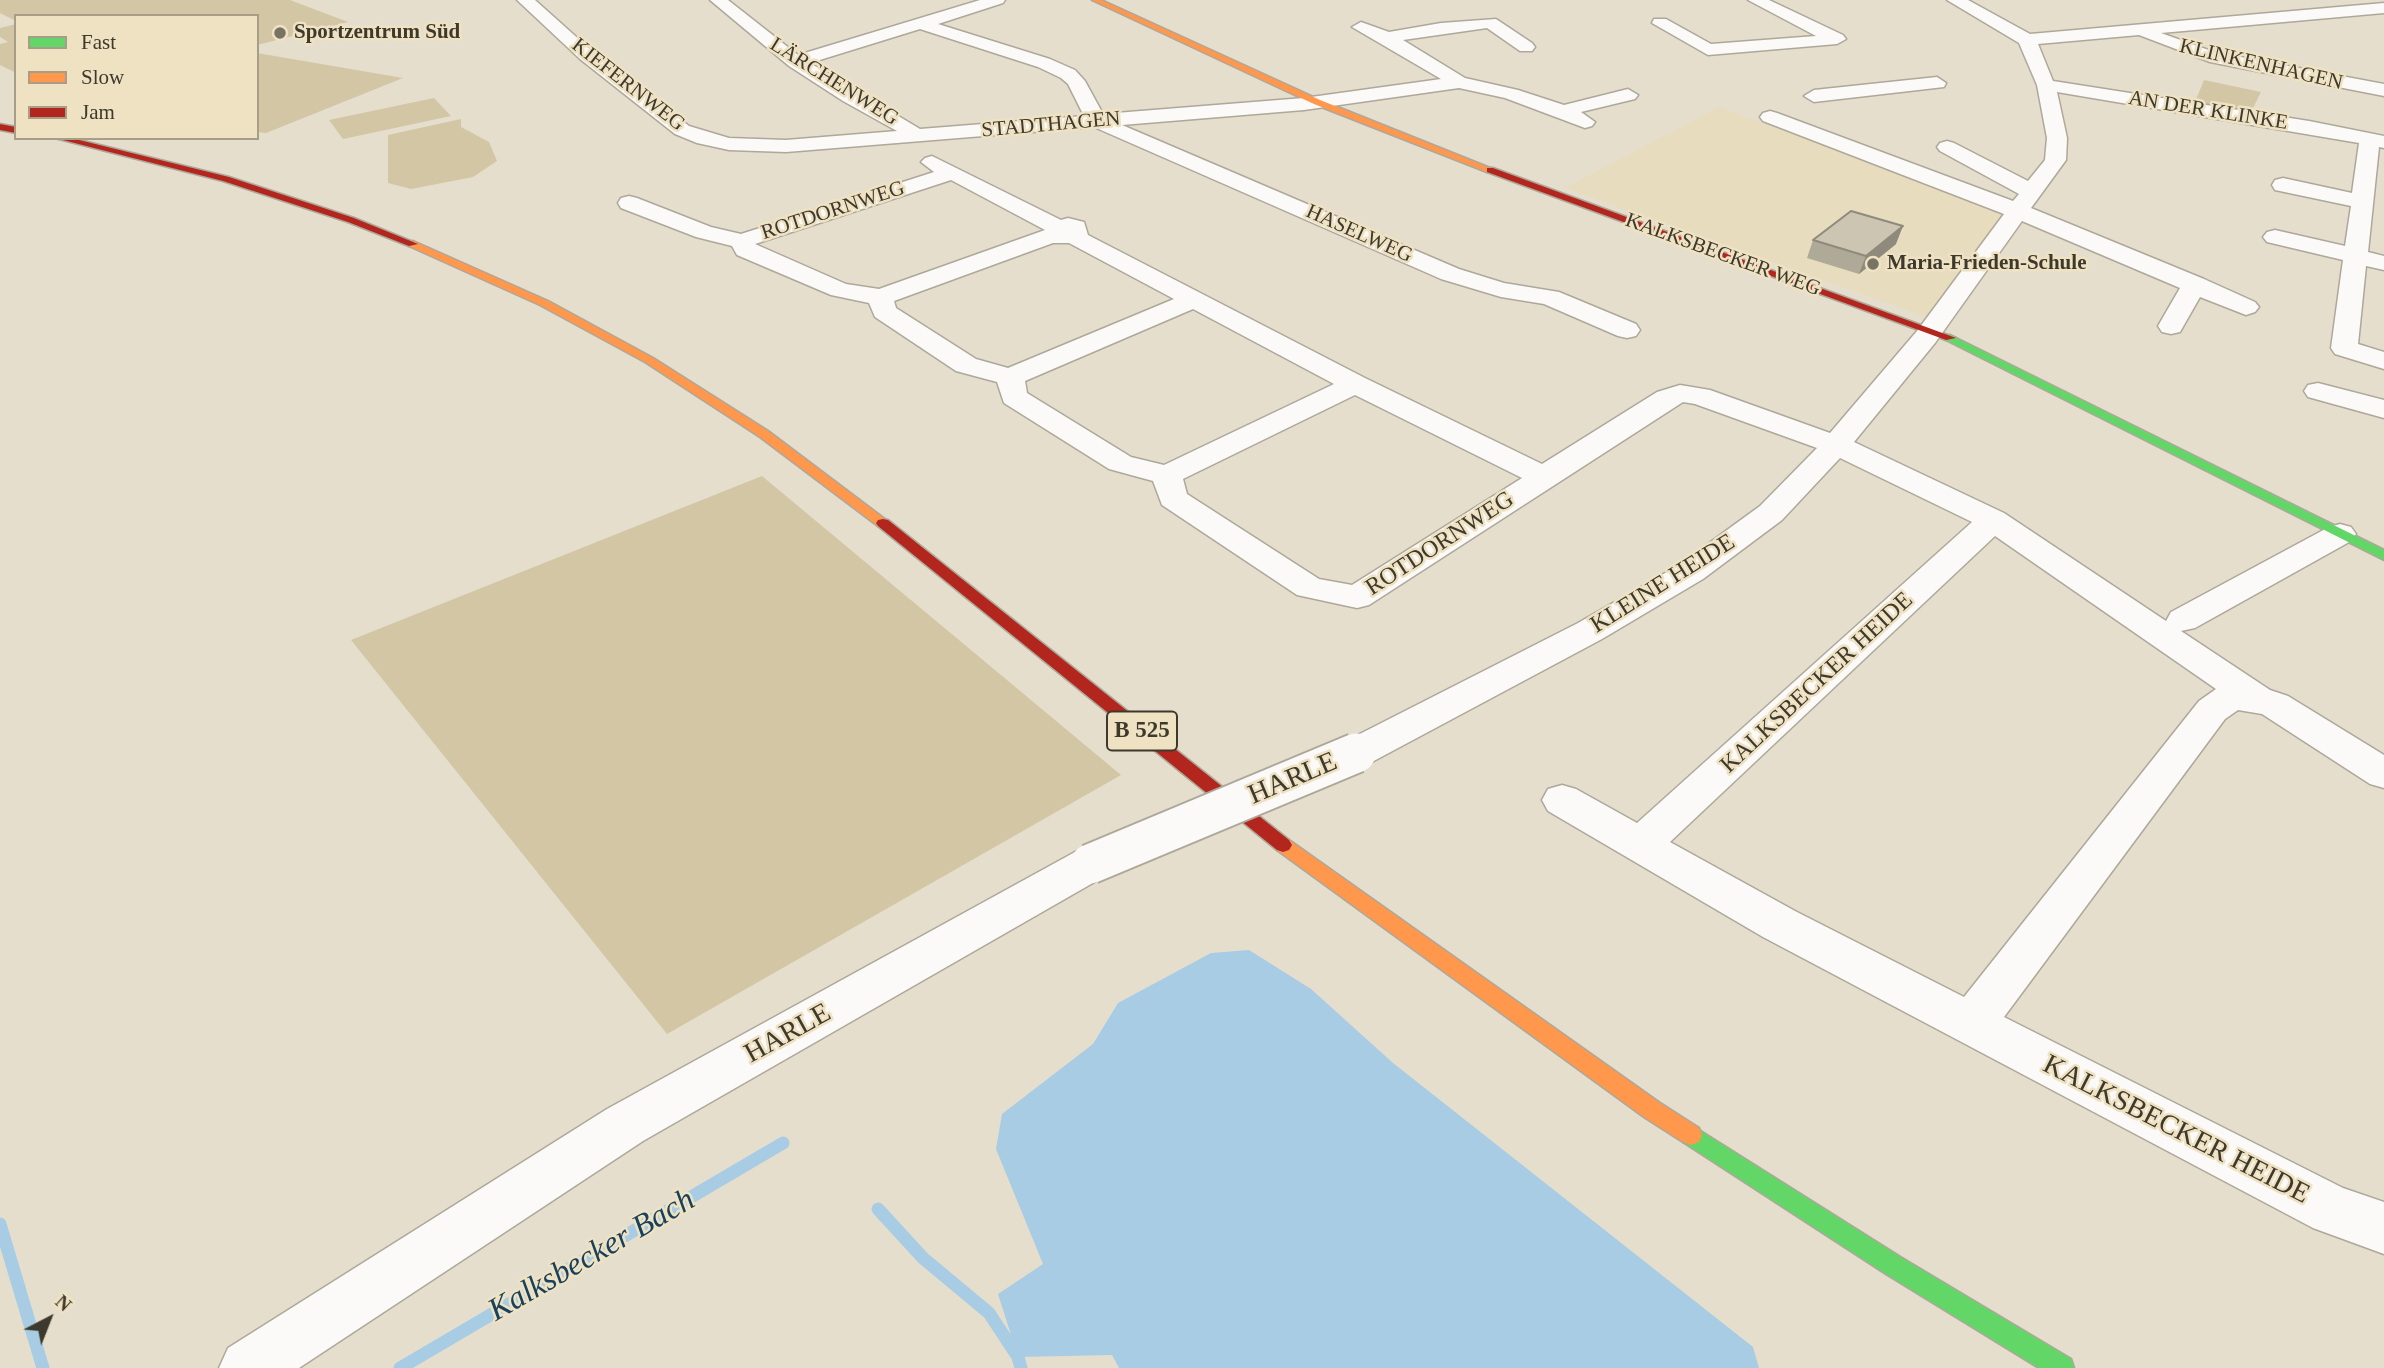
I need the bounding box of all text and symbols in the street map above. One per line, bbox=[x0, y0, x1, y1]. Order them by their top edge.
legend bbox=[14, 14, 259, 140]
place label: Sportzentrum Süd bbox=[294, 20, 460, 46]
marker: Sportzentrum Süd bbox=[272, 25, 288, 41]
text: Fast bbox=[81, 30, 116, 54]
street label: LÄRCHENWEG bbox=[765, 32, 903, 132]
street label: KIEFERNWEG bbox=[566, 33, 690, 137]
street label: KLINKENHAGEN bbox=[2177, 34, 2345, 96]
text: Slow bbox=[81, 65, 124, 89]
street label: AN DER KLINKE bbox=[2127, 86, 2289, 136]
text: Jam bbox=[81, 100, 115, 124]
street label: STADTHAGEN bbox=[980, 106, 1122, 144]
street label: ROTDORNWEG bbox=[758, 176, 908, 246]
street label: HASELWEG bbox=[1302, 199, 1416, 269]
street label: KALKSBECKER WEG bbox=[1622, 208, 1824, 302]
place label: Maria-Frieden-Schule bbox=[1887, 251, 2086, 277]
marker: Maria-Frieden-Schule bbox=[1865, 256, 1881, 272]
street label: ROTDORNWEG bbox=[1361, 485, 1519, 603]
street label: KLEINE HEIDE bbox=[1586, 528, 1740, 640]
street label: KALKSBECKER HEIDE bbox=[1715, 586, 1919, 780]
road number: B 525 bbox=[1107, 712, 1177, 750]
street label: HARLE bbox=[1243, 745, 1343, 813]
street label: HARLE bbox=[739, 997, 837, 1071]
street label: KALKSBECKER HEIDE bbox=[2037, 1048, 2315, 1212]
water label: Kalksbecker Bach bbox=[482, 1181, 702, 1331]
north arrow bbox=[14, 1284, 84, 1354]
text: N bbox=[51, 1291, 76, 1315]

